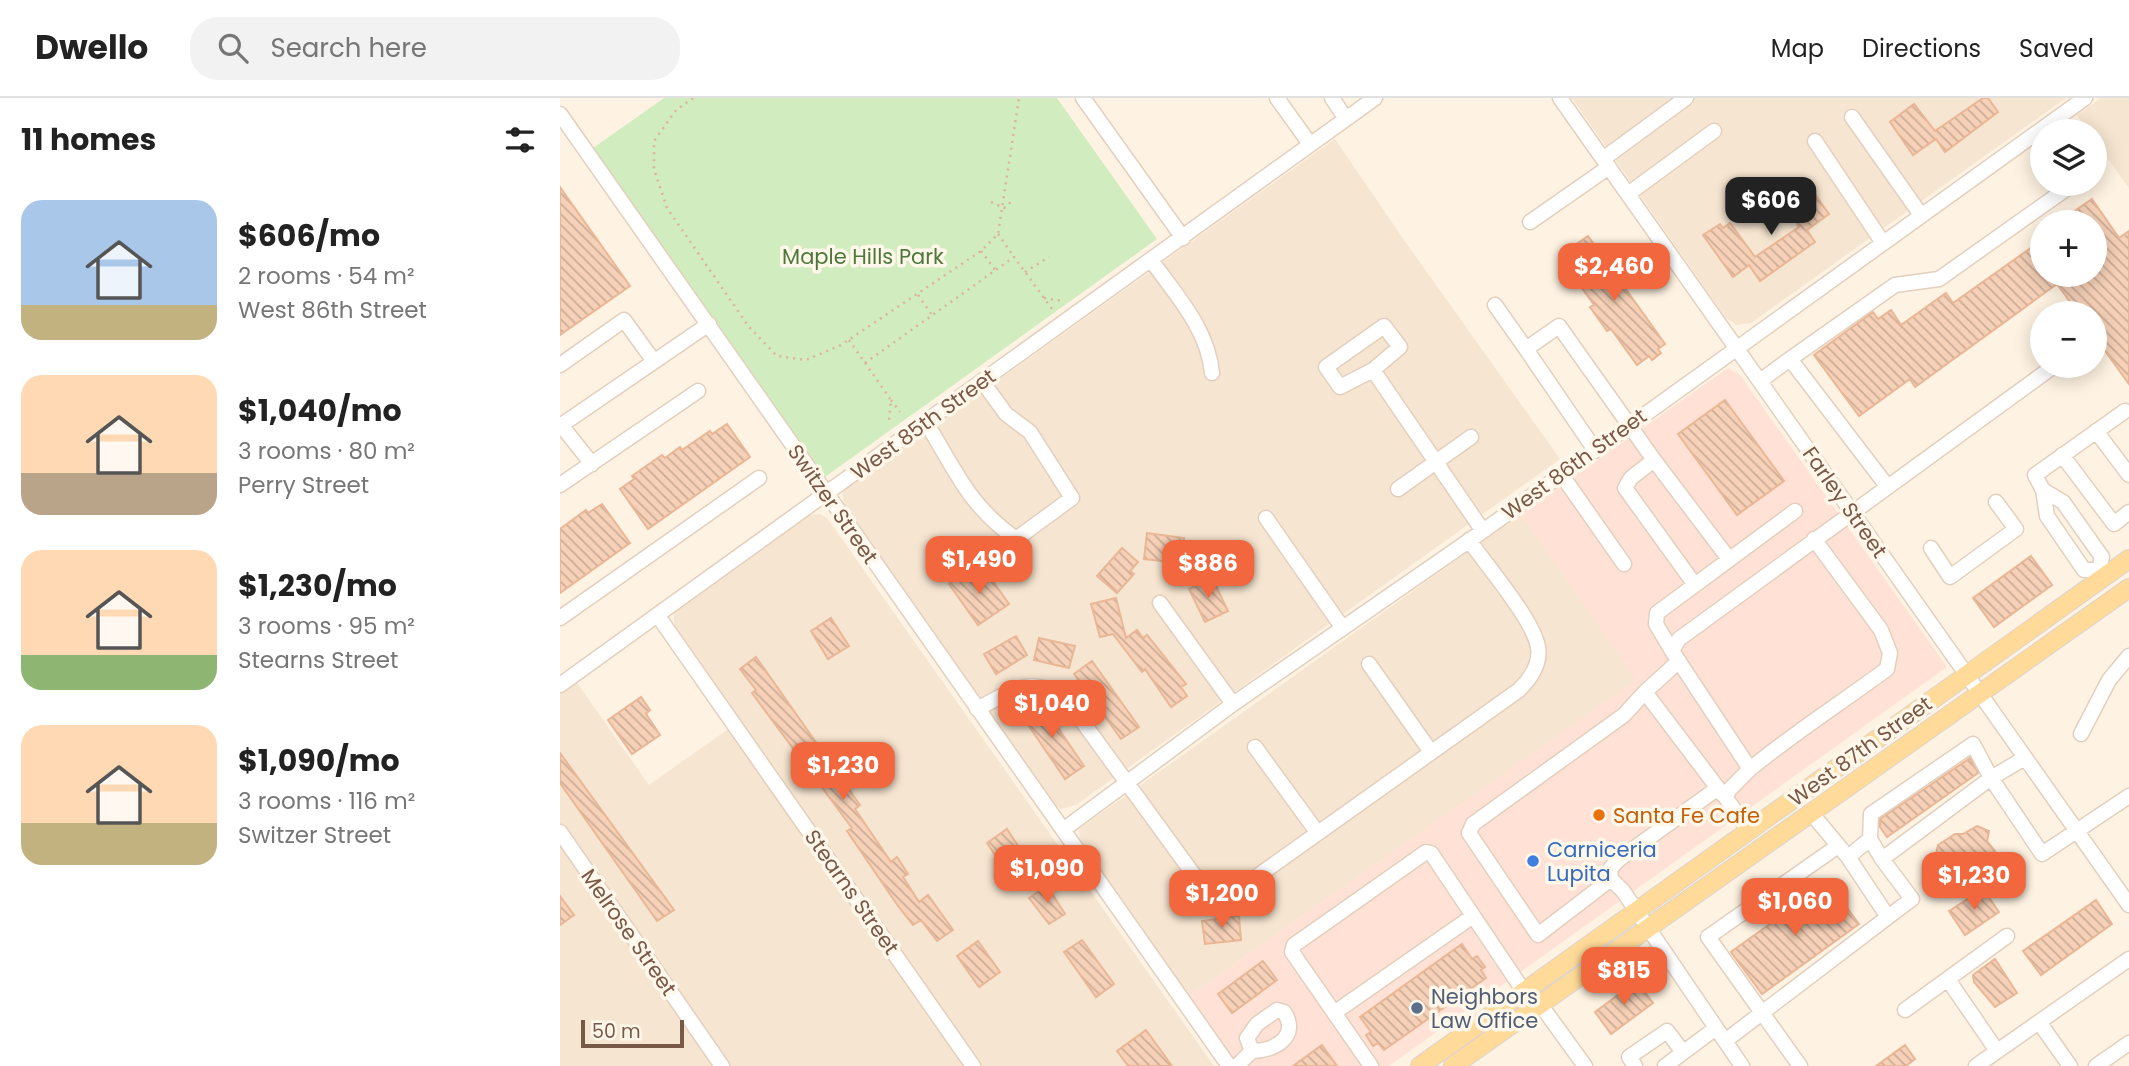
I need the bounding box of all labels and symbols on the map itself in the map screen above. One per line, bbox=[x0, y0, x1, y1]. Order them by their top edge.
pin: $606 bbox=[1730, 178, 1812, 237]
park label: Maple Hills Park bbox=[782, 242, 944, 271]
pin: $2,460 bbox=[1557, 244, 1671, 303]
street label: West 85th Street bbox=[845, 362, 1001, 486]
street label: West 86th Street bbox=[1496, 402, 1652, 526]
street label: Switzer Street bbox=[781, 438, 885, 570]
street label: Farley Street bbox=[1796, 441, 1894, 563]
pin: $1,490 bbox=[922, 536, 1036, 596]
pin: $886 bbox=[1167, 540, 1249, 600]
pin: $1,040 bbox=[995, 680, 1109, 740]
street label: West 87th Street bbox=[1782, 689, 1938, 813]
pin: $1,230 bbox=[786, 742, 900, 802]
place label: Santa Fe Cafe bbox=[1613, 801, 1760, 830]
marker: Santa Fe Cafe bbox=[1591, 807, 1607, 823]
street label: Stearns Street bbox=[798, 824, 906, 960]
place label: Carniceria Lupita bbox=[1547, 835, 1657, 888]
pin: $1,090 bbox=[990, 846, 1104, 905]
pin: $1,230 bbox=[1917, 852, 2031, 912]
marker: Carniceria Lupita bbox=[1525, 853, 1541, 869]
street label: Melrose Street bbox=[574, 863, 684, 1001]
pin: $1,200 bbox=[1165, 870, 1279, 930]
pin: $1,060 bbox=[1738, 878, 1852, 938]
pin: $815 bbox=[1583, 948, 1665, 1007]
place label: Neighbors Law Office bbox=[1431, 982, 1538, 1035]
marker: Neighbors Law Office bbox=[1409, 1000, 1425, 1016]
scale bar bbox=[581, 1017, 684, 1049]

